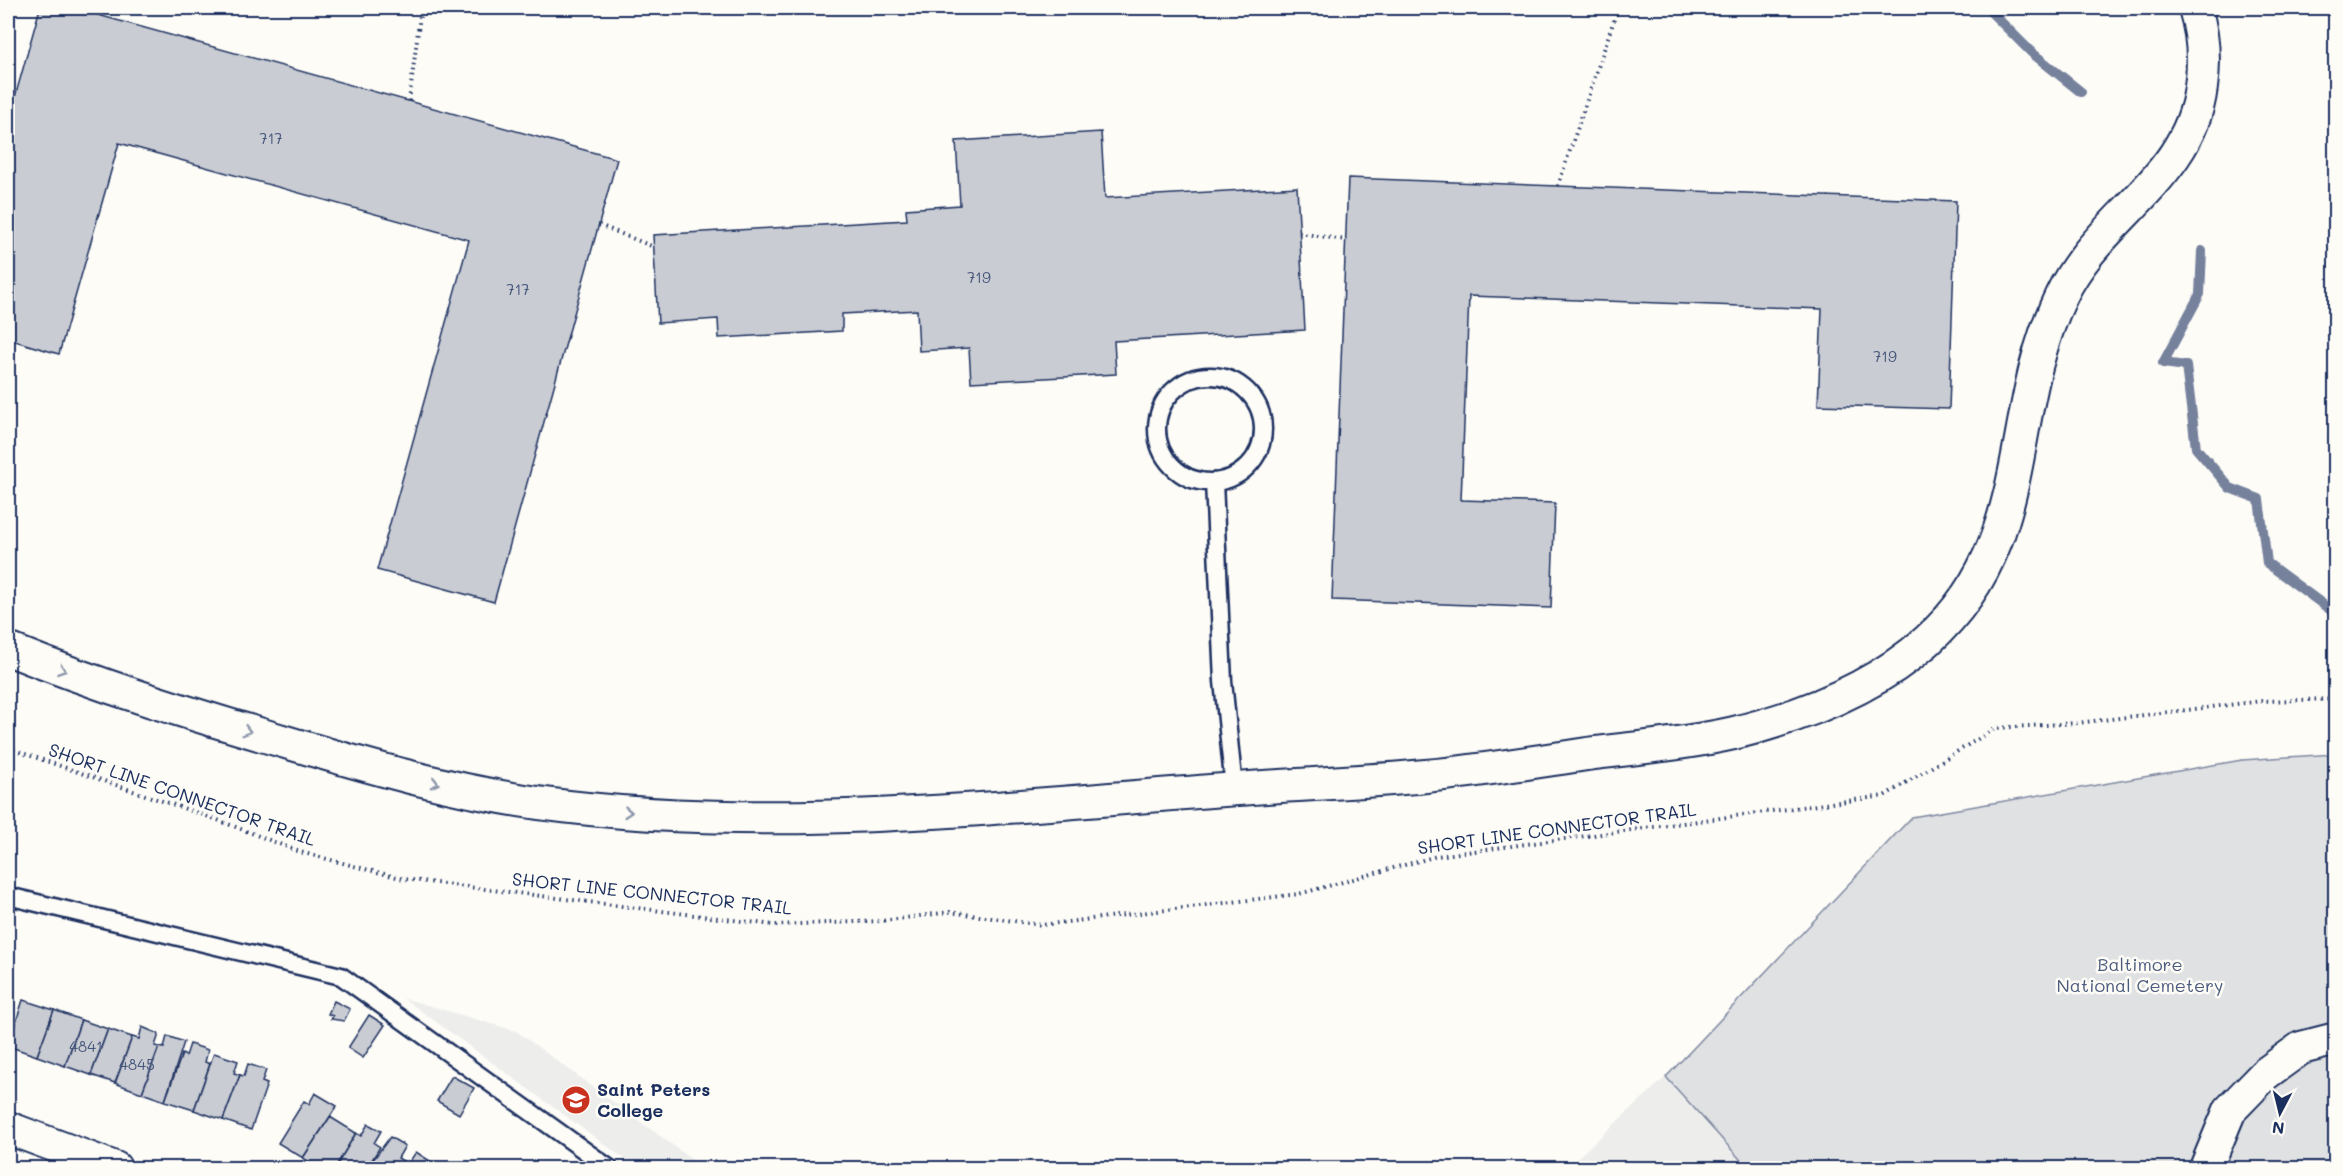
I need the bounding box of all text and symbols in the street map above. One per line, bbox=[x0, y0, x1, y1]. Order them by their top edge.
house number: 717 bbox=[259, 128, 283, 148]
house number: 719 bbox=[967, 267, 991, 287]
house number: 717 bbox=[506, 279, 530, 299]
house number: 719 bbox=[1873, 346, 1897, 366]
one-way arrow bbox=[56, 662, 67, 675]
one-way arrow bbox=[241, 724, 252, 736]
street label: SHORT LINE CONNECTOR TRAIL bbox=[46, 737, 320, 851]
one-way arrow bbox=[430, 776, 440, 789]
street label: SHORT LINE CONNECTOR TRAIL bbox=[1416, 796, 1698, 859]
one-way arrow bbox=[623, 806, 632, 819]
street label: SHORT LINE CONNECTOR TRAIL bbox=[511, 866, 794, 920]
park label: Baltimore National Cemetery bbox=[2056, 952, 2224, 997]
house number: 4841 bbox=[69, 1036, 103, 1056]
house number: 4845 bbox=[119, 1054, 155, 1074]
place label: Saint Peters College bbox=[597, 1077, 710, 1122]
north arrow bbox=[2250, 1083, 2310, 1143]
school or university icon: Saint Peters College bbox=[560, 1084, 592, 1116]
text: N bbox=[2271, 1117, 2285, 1140]

